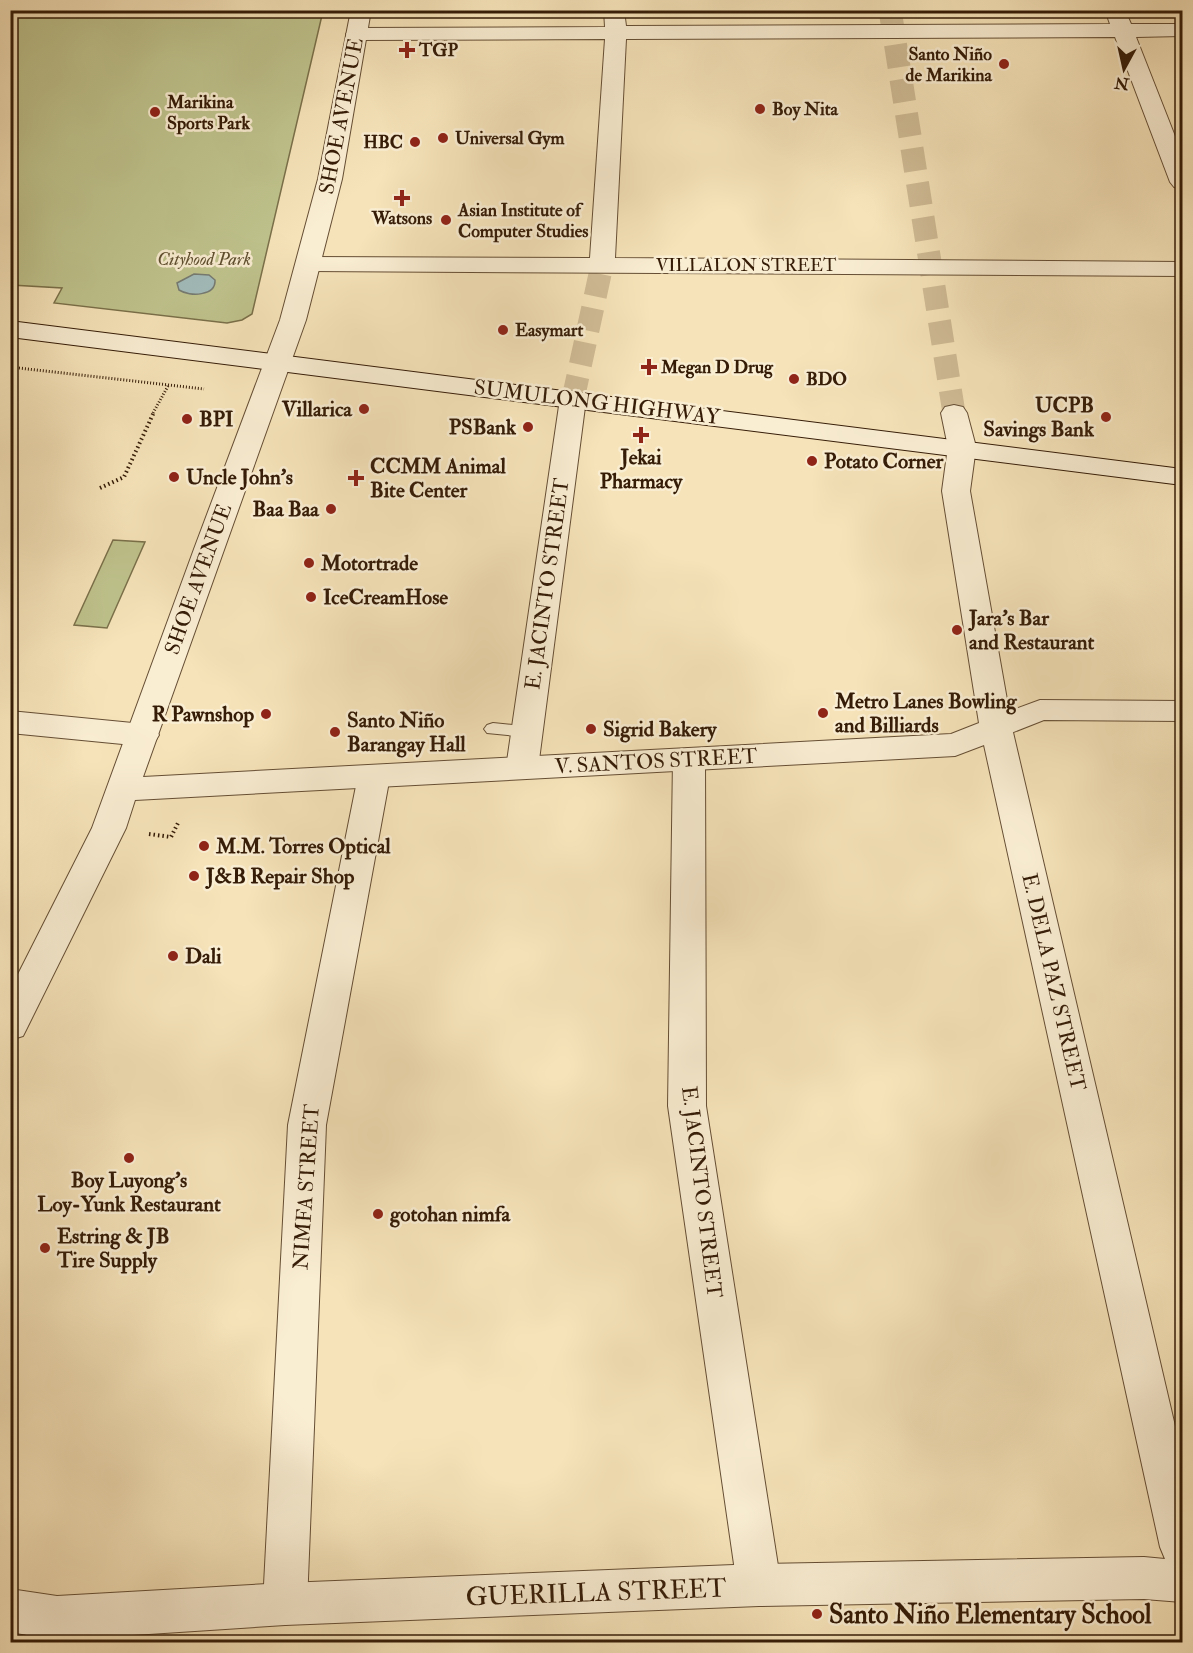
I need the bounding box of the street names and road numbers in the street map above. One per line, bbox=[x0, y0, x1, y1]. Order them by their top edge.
street label: SHOE AVENUE bbox=[313, 36, 370, 197]
street label: VILLALON STREET bbox=[656, 254, 837, 277]
street label: SUMULONG HIGHWAY bbox=[472, 374, 722, 431]
street label: E. JACINTO STREET bbox=[519, 476, 576, 692]
street label: SHOE AVENUE bbox=[159, 500, 238, 658]
street label: V. SANTOS STREET bbox=[554, 743, 758, 780]
street label: E. DELA PAZ STREET bbox=[1015, 871, 1092, 1094]
street label: E. JACINTO STREET bbox=[675, 1085, 728, 1300]
street label: NIMFA STREET bbox=[287, 1103, 326, 1271]
street label: GUERILLA STREET bbox=[465, 1572, 727, 1614]

